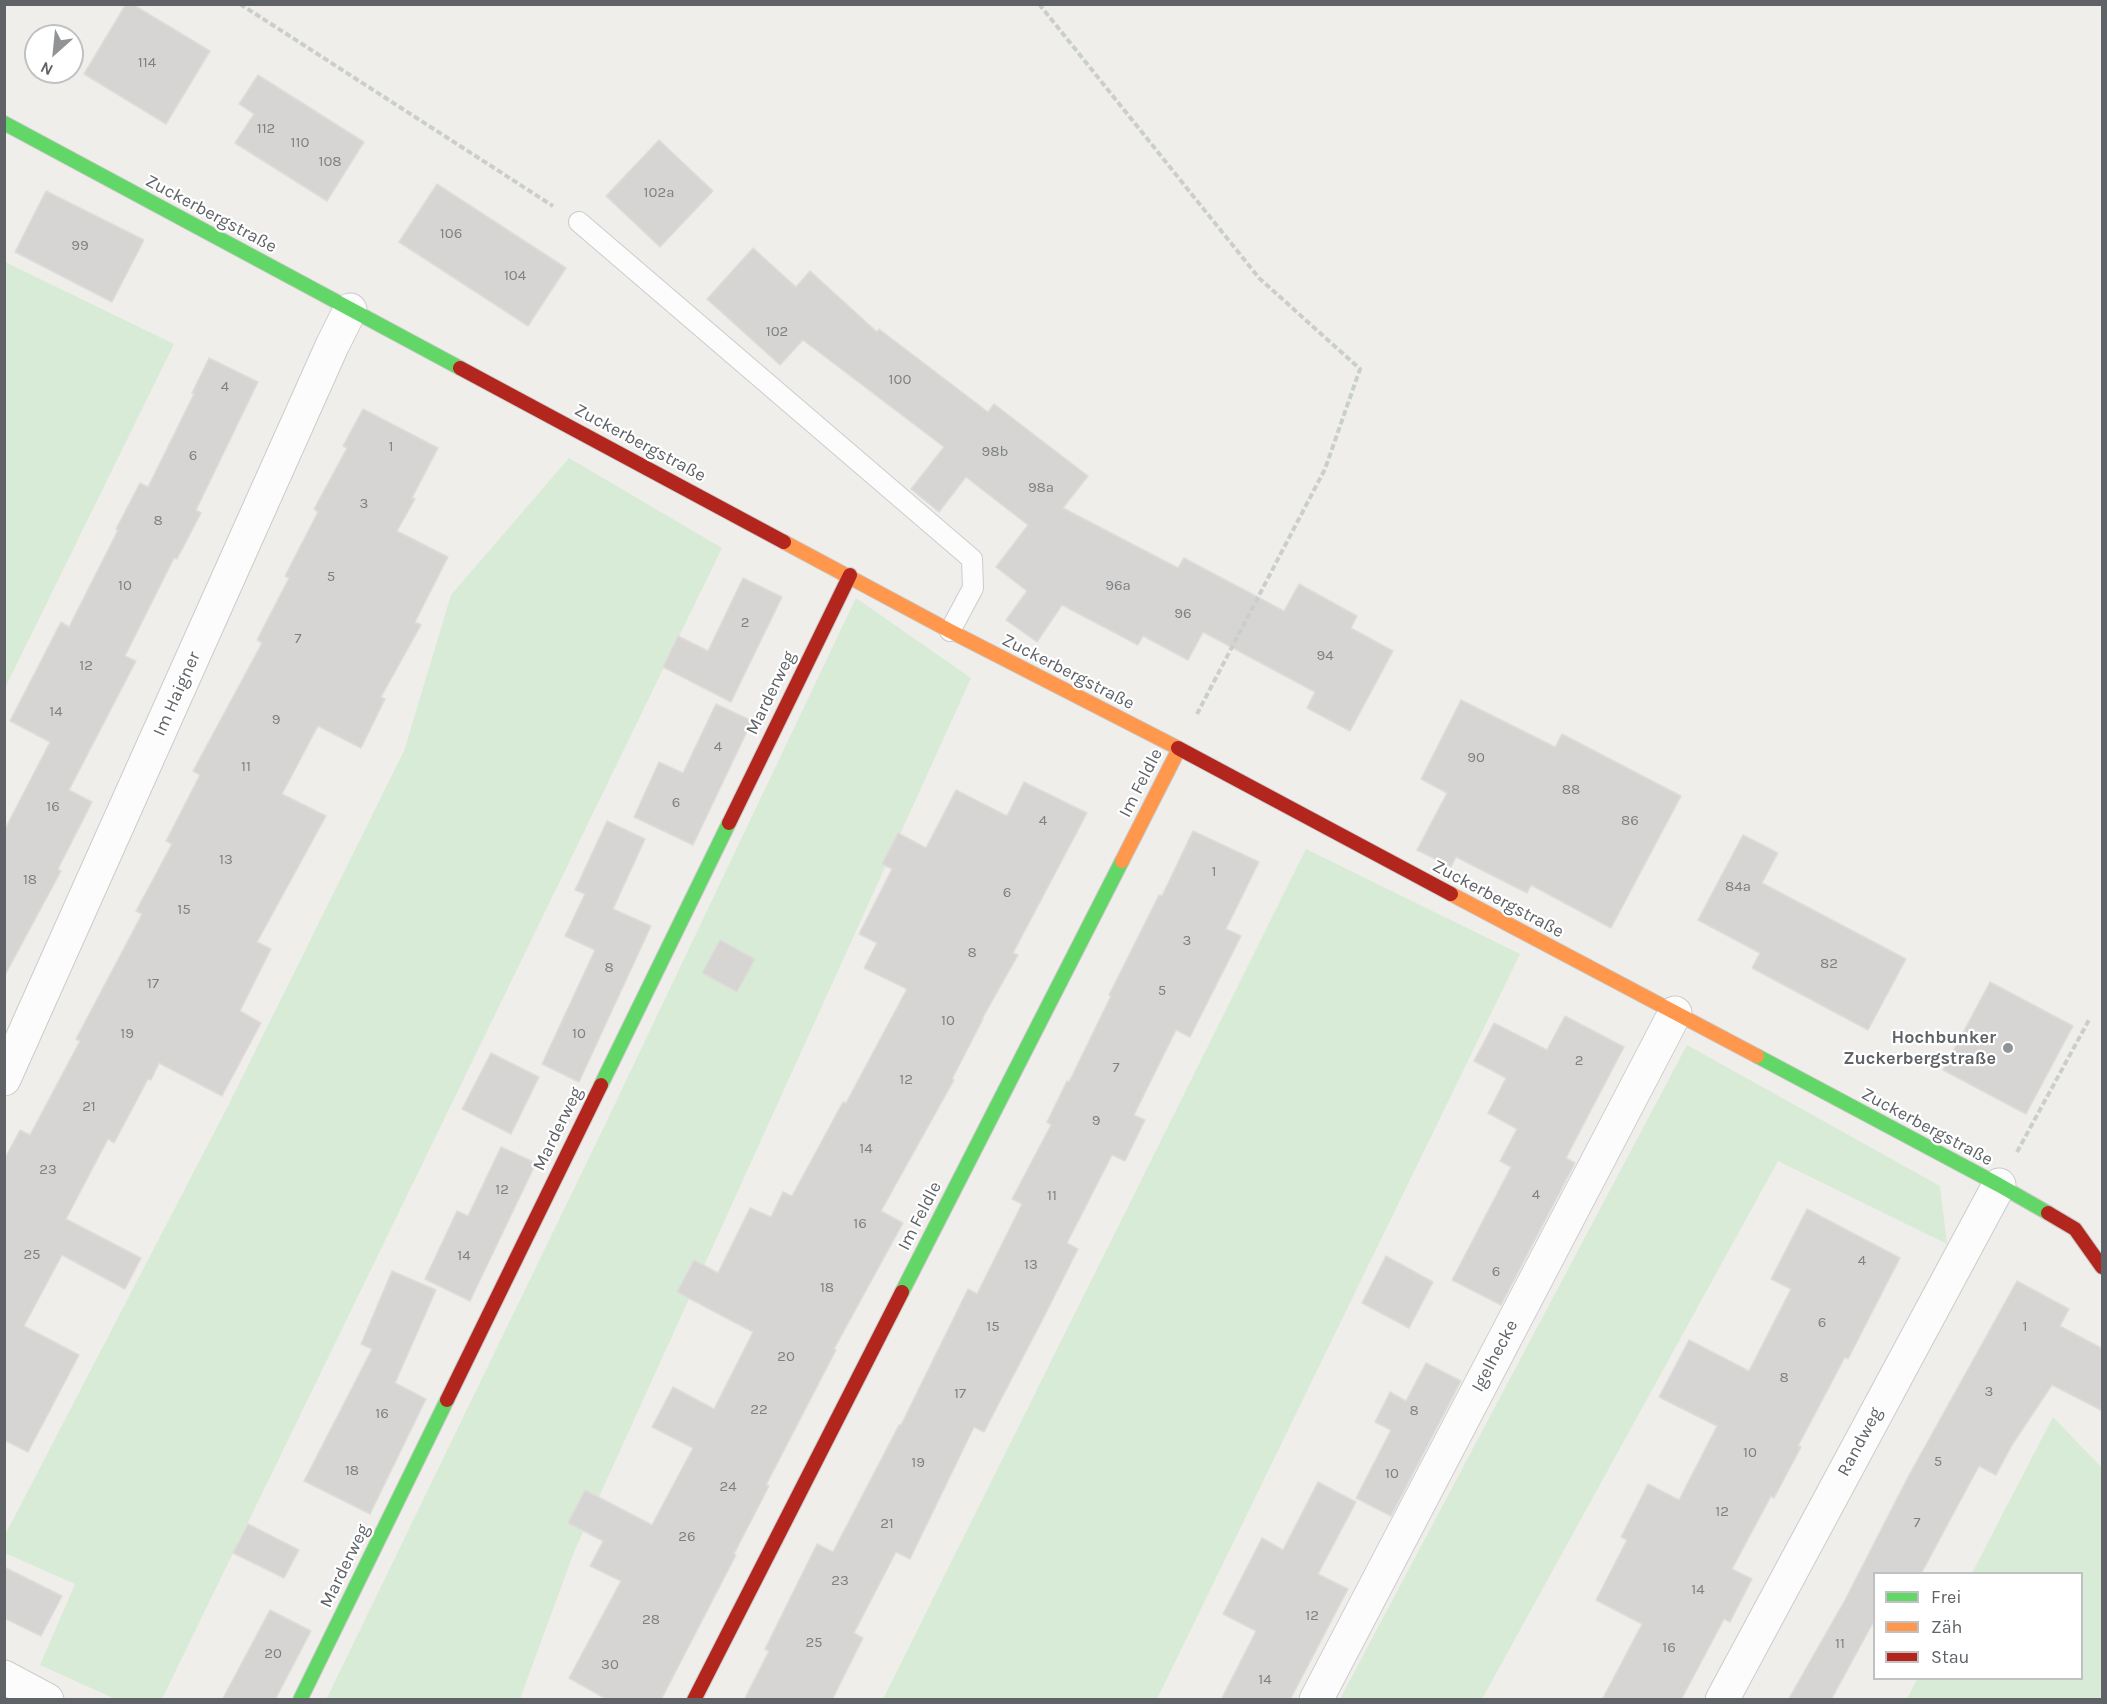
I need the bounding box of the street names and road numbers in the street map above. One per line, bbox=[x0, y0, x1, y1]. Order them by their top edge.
street label: Zuckerbergstraße bbox=[141, 170, 281, 258]
street label: Zuckerbergstraße bbox=[570, 399, 710, 487]
street label: Zuckerbergstraße bbox=[998, 629, 1138, 715]
street label: Im Haigner bbox=[149, 648, 205, 740]
street label: Marderweg bbox=[741, 648, 801, 738]
street label: Im Feldle bbox=[1115, 745, 1167, 821]
street label: Zuckerbergstraße bbox=[1428, 855, 1568, 943]
street label: Zuckerbergstraße bbox=[1857, 1083, 1997, 1171]
street label: Marderweg bbox=[528, 1084, 588, 1174]
street label: Im Feldle bbox=[894, 1178, 946, 1254]
street label: Igelhecke bbox=[1467, 1316, 1523, 1396]
street label: Randweg bbox=[1833, 1404, 1887, 1480]
street label: Marderweg bbox=[315, 1521, 375, 1611]

